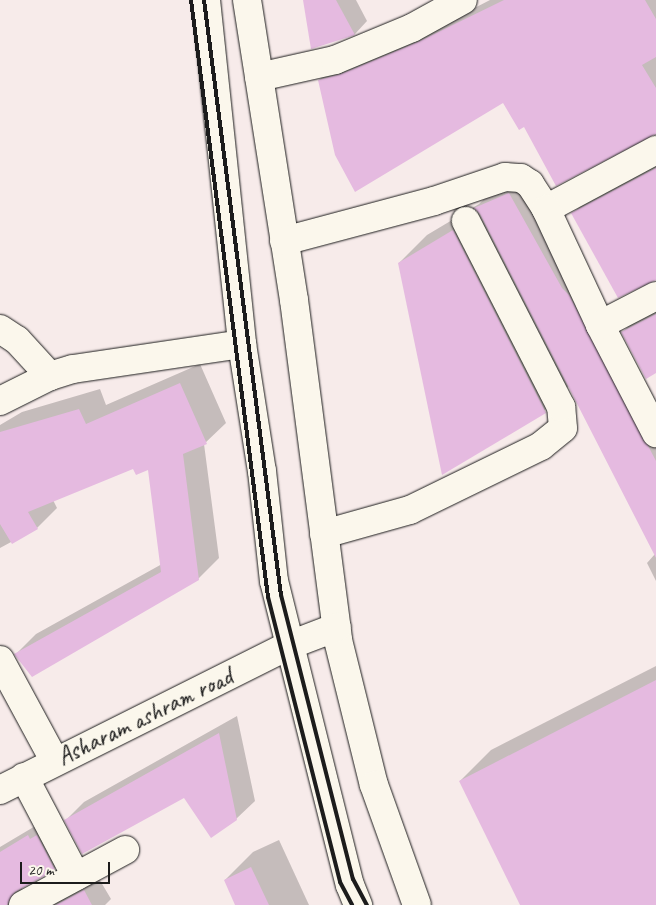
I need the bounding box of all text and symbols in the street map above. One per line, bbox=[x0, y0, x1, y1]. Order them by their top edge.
street label: Asharam ashram road bbox=[53, 662, 237, 772]
scale bar bbox=[22, 852, 112, 884]
text: 20 m bbox=[28, 861, 54, 880]

